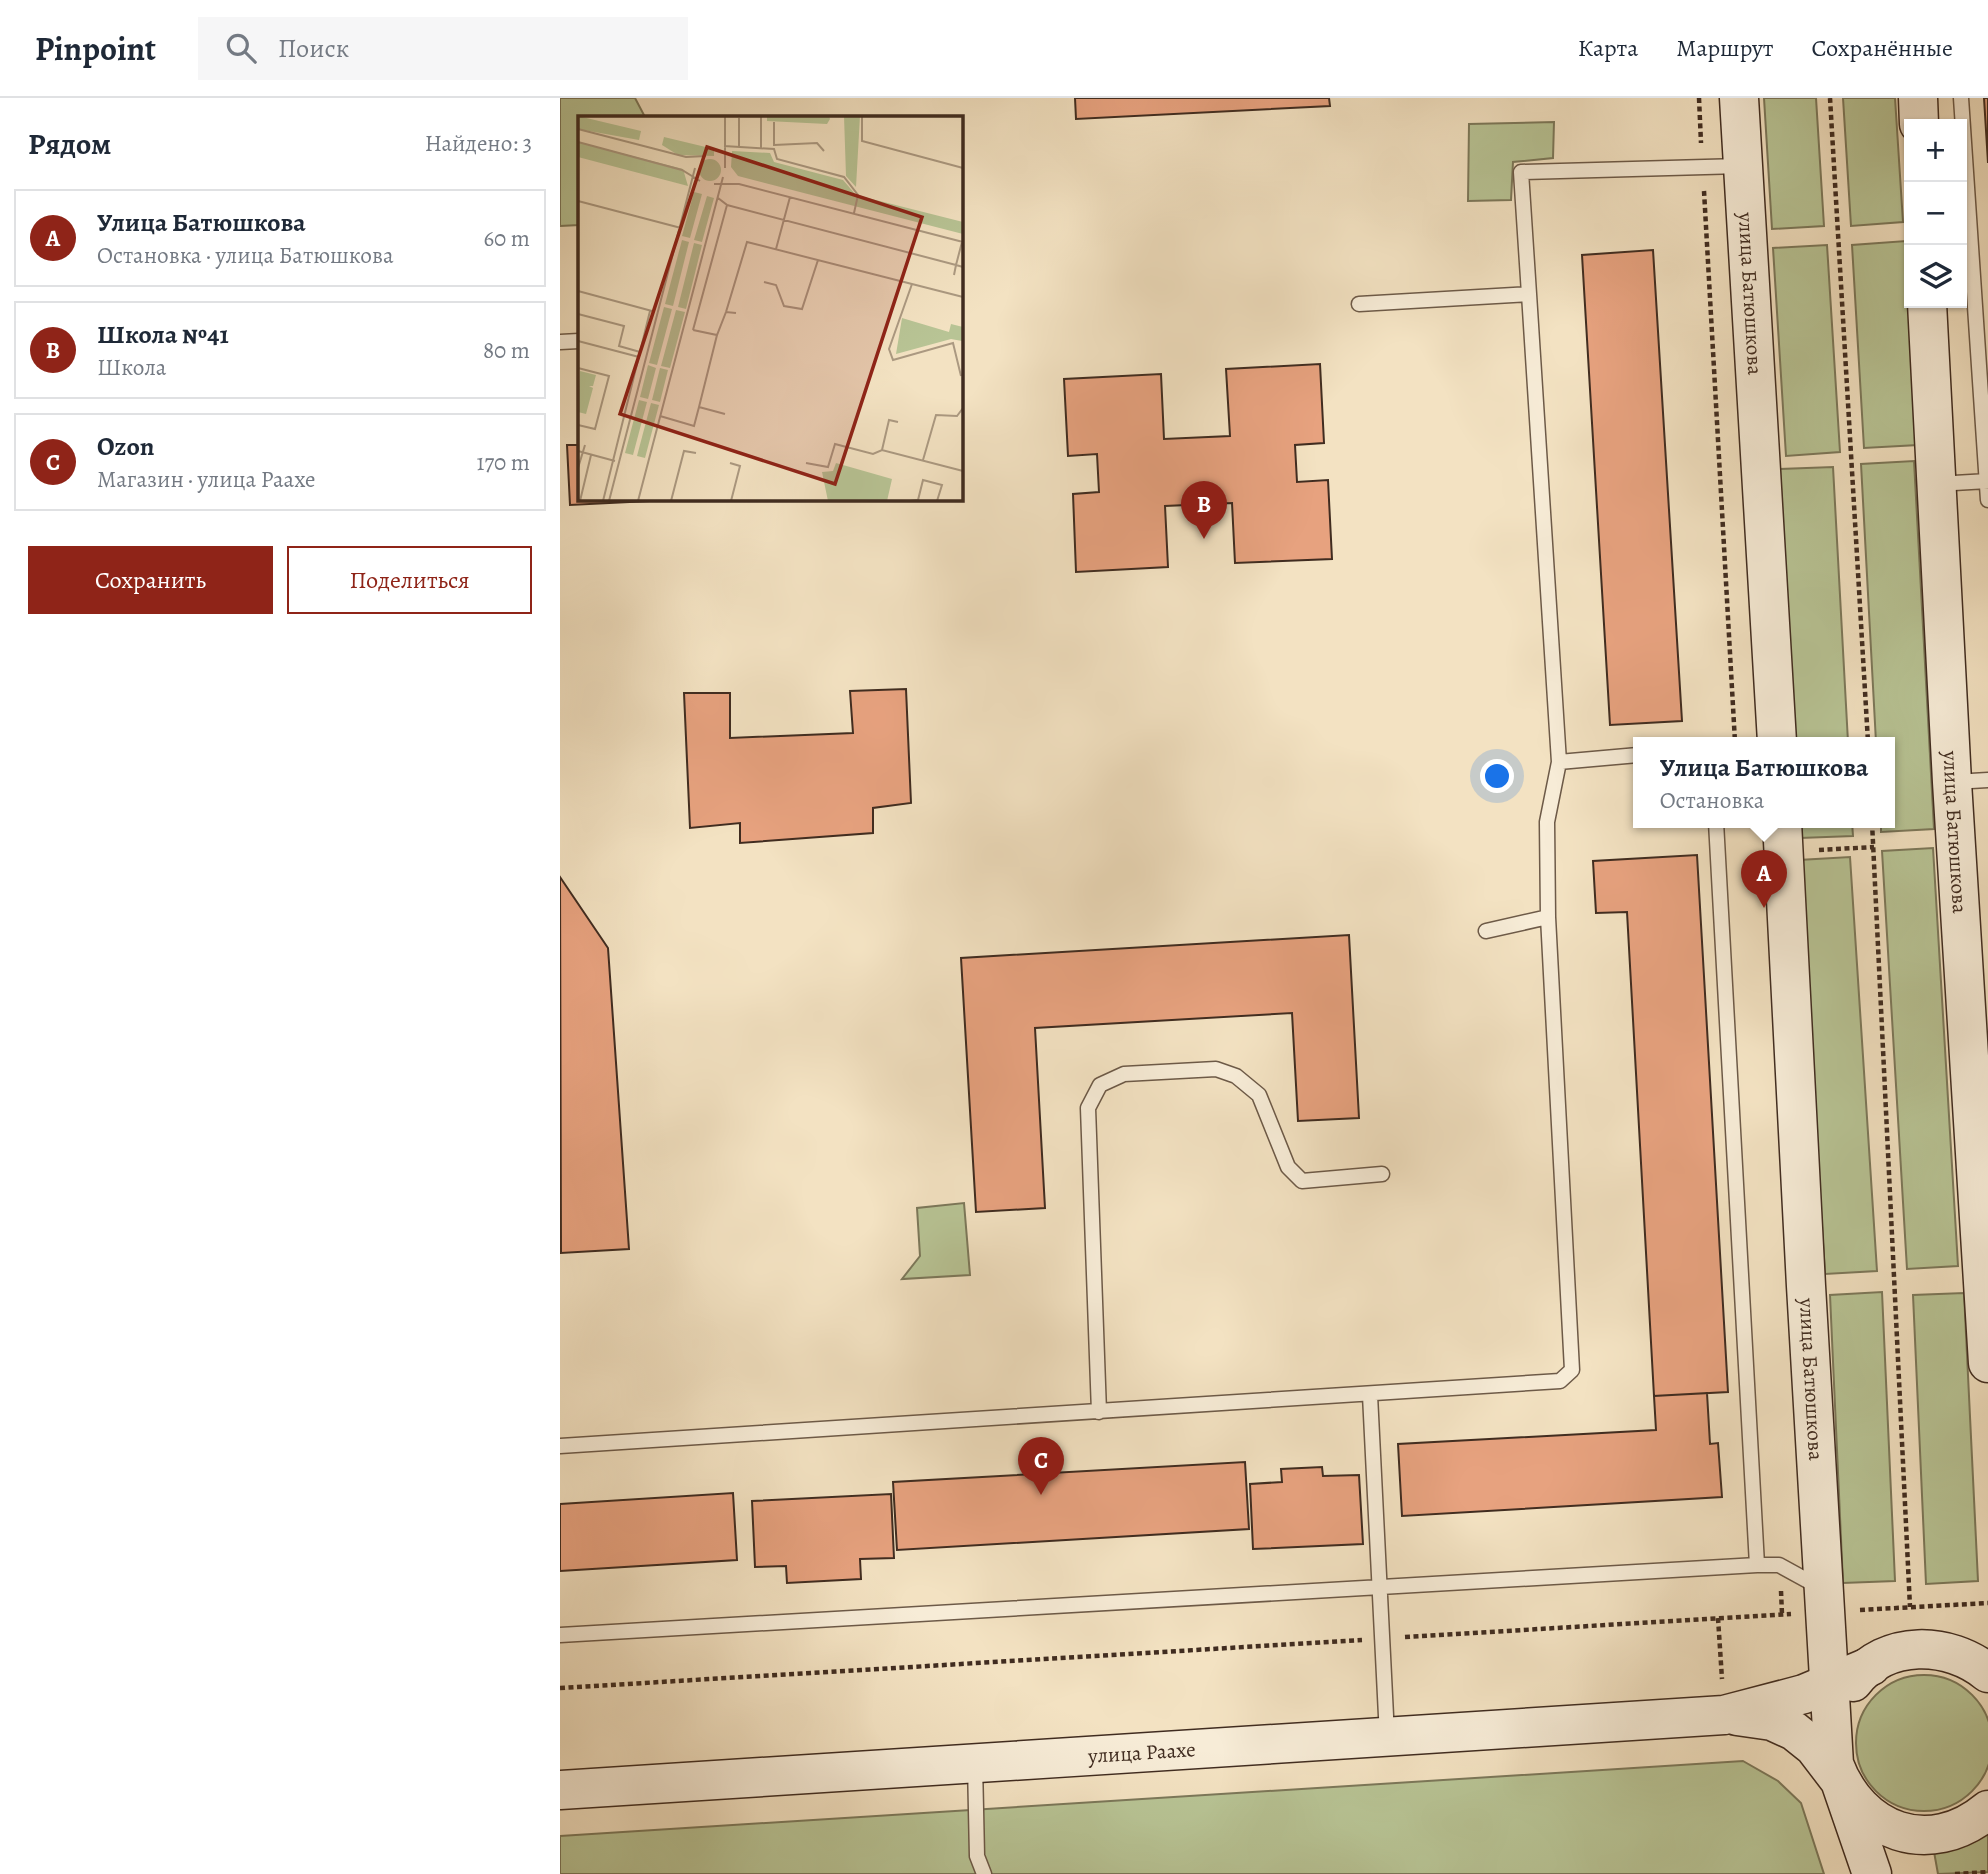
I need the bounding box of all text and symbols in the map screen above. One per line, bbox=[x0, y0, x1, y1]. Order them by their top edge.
search box bbox=[198, 17, 688, 80]
text: Pinpoint bbox=[35, 26, 156, 71]
icon: search bbox=[222, 29, 260, 67]
text: Поиск bbox=[278, 31, 349, 66]
text: Карта bbox=[1578, 32, 1638, 64]
text: Маршрут bbox=[1676, 32, 1774, 64]
text: Сохранённые bbox=[1812, 32, 1953, 64]
inset map bbox=[578, 116, 962, 500]
map controls bbox=[1904, 119, 1967, 308]
button: + bbox=[1904, 119, 1967, 182]
text: Рядом bbox=[28, 124, 111, 164]
text: Найдено: 3 bbox=[425, 128, 532, 159]
button: − bbox=[1904, 182, 1967, 245]
text: Улица Батюшкова bbox=[97, 205, 306, 240]
street label: улица Батюшкова bbox=[1732, 211, 1769, 376]
text: A bbox=[46, 223, 60, 254]
text: 60 m bbox=[483, 223, 530, 254]
text: Остановка · улица Батюшкова bbox=[97, 240, 394, 271]
button: layers bbox=[1904, 245, 1967, 308]
text: Школа №41 bbox=[97, 317, 229, 352]
text: B bbox=[46, 335, 60, 366]
text: 80 m bbox=[483, 335, 530, 366]
text: Школа bbox=[97, 352, 166, 383]
text: Ozon bbox=[97, 429, 155, 464]
text: C bbox=[46, 447, 60, 478]
text: 170 m bbox=[477, 447, 530, 478]
text: Магазин · улица Раахе bbox=[97, 464, 315, 495]
pin: B bbox=[1181, 481, 1227, 539]
button: Сохранить bbox=[28, 546, 273, 614]
button: Поделиться bbox=[287, 546, 532, 614]
popup bbox=[1633, 737, 1895, 828]
street label: улица Батюшкова bbox=[1936, 749, 1974, 915]
text: Улица Батюшкова bbox=[1660, 750, 1868, 785]
your location bbox=[1480, 759, 1514, 793]
text: Остановка bbox=[1660, 785, 1764, 816]
pin: A bbox=[1741, 850, 1787, 908]
street label: улица Батюшкова bbox=[1793, 1296, 1830, 1462]
pin: C bbox=[1018, 1437, 1064, 1495]
street label: улица Раахе bbox=[1086, 1735, 1196, 1770]

